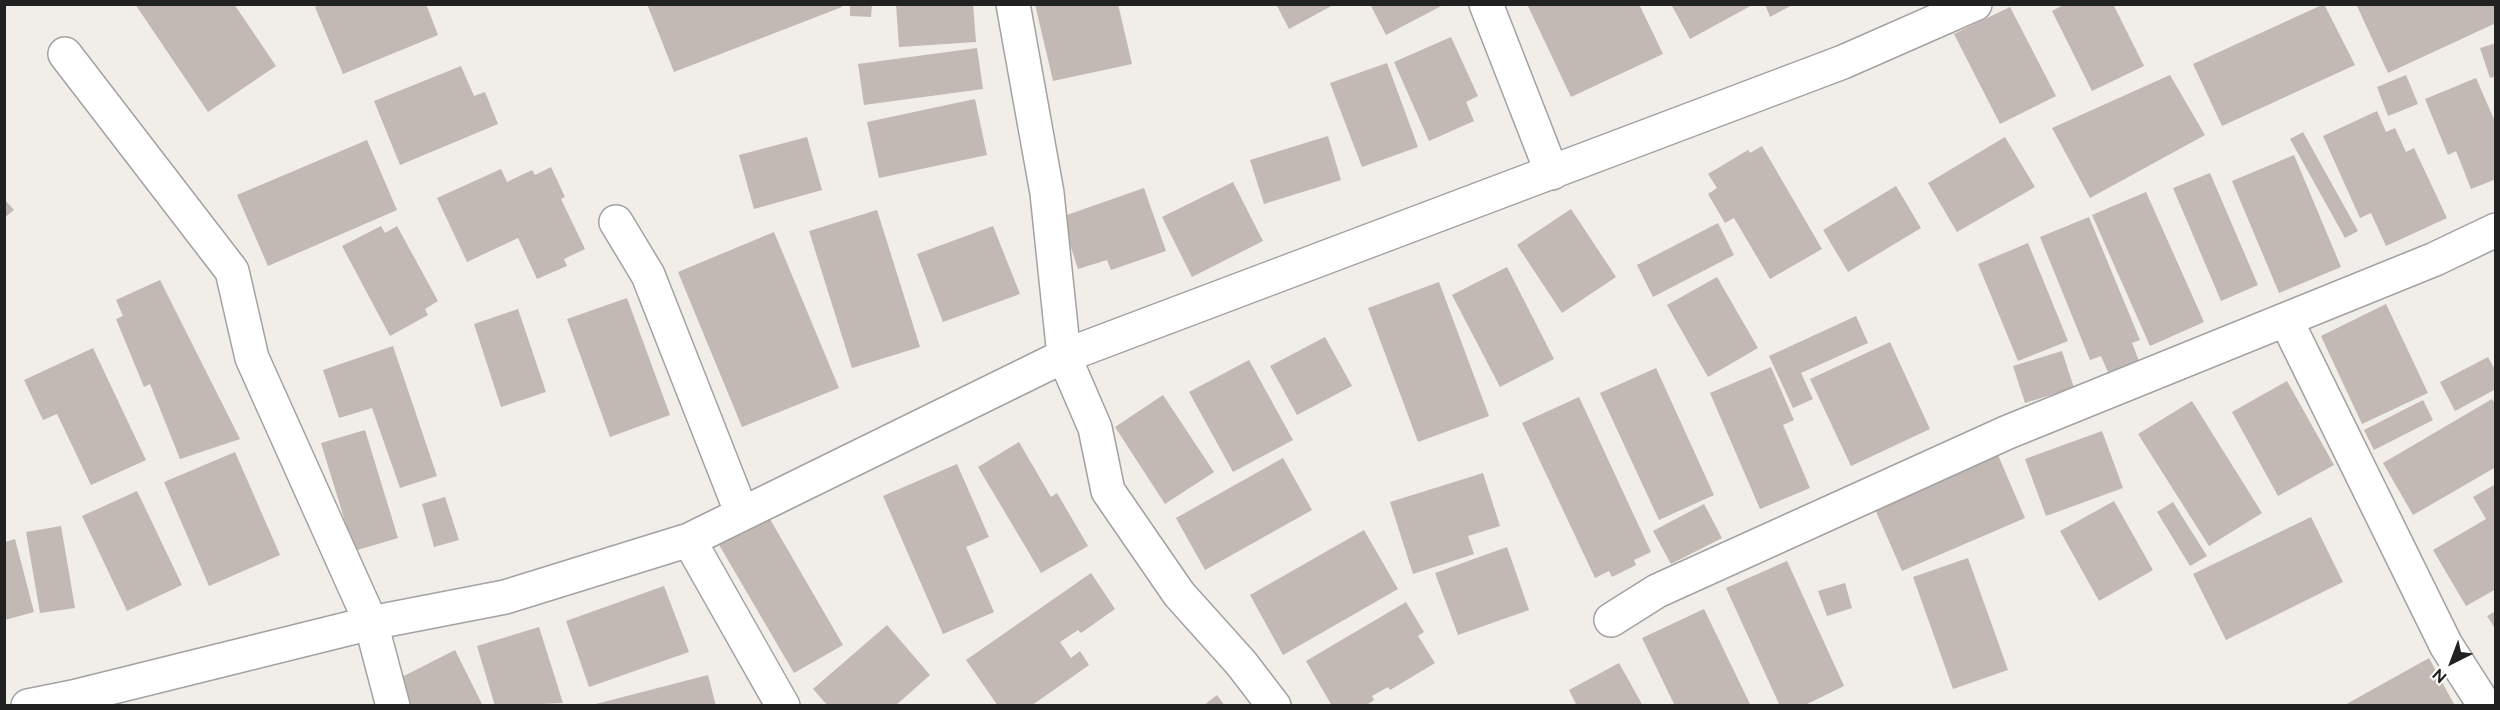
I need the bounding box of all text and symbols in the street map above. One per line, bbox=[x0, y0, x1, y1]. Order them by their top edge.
north arrow bbox=[2422, 632, 2482, 692]
text: N bbox=[2429, 665, 2451, 687]

